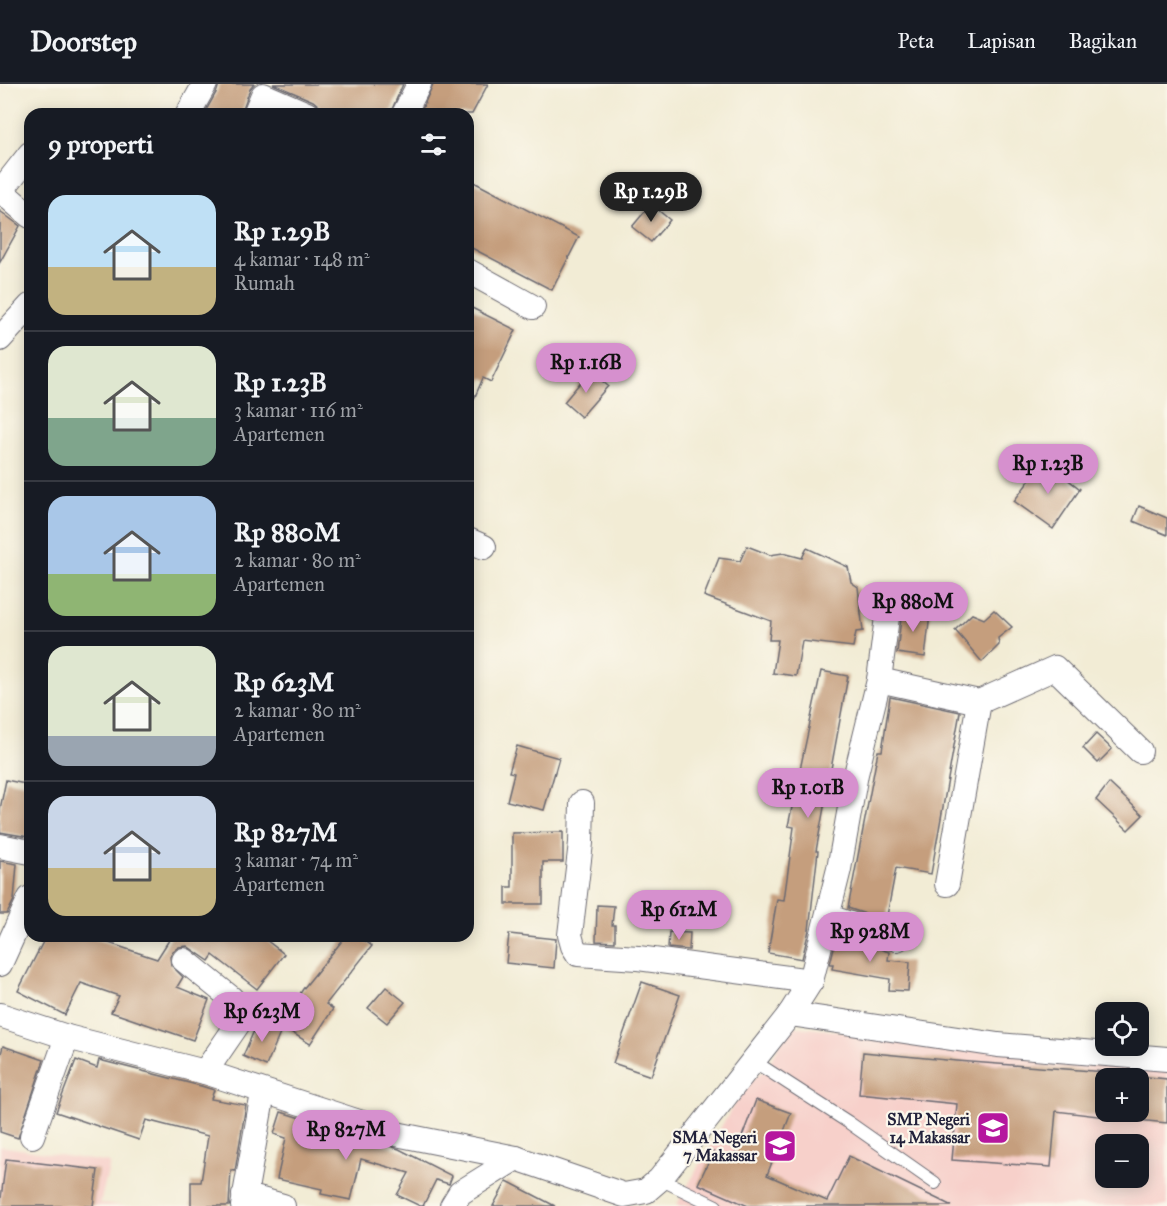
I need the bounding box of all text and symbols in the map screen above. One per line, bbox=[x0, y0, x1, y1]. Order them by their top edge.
text: Doorstep bbox=[30, 24, 137, 59]
text: Peta bbox=[898, 28, 934, 54]
text: Lapisan bbox=[967, 28, 1036, 54]
text: Bagikan bbox=[1069, 28, 1137, 54]
text: 9 properti bbox=[48, 128, 153, 160]
icon: filters bbox=[417, 128, 450, 161]
pin: Rp 1.29B bbox=[589, 172, 713, 223]
text: Rp 1.29B bbox=[614, 179, 688, 203]
text: Rp 1.29B bbox=[234, 215, 331, 247]
icon: home bbox=[96, 219, 168, 291]
text: 4 kamar · 148 m² bbox=[234, 247, 370, 271]
text: Rumah bbox=[234, 271, 295, 295]
pin: Rp 1.16B bbox=[524, 343, 648, 394]
text: Rp 1.16B bbox=[550, 350, 622, 374]
text: Rp 1.23B bbox=[234, 366, 327, 398]
icon: home bbox=[96, 370, 168, 442]
text: 3 kamar · 116 m² bbox=[234, 398, 363, 422]
text: Apartemen bbox=[234, 422, 325, 446]
pin: Rp 1.23B bbox=[986, 444, 1110, 495]
text: Rp 1.23B bbox=[1012, 451, 1084, 475]
text: Rp 880M bbox=[234, 516, 341, 548]
icon: home bbox=[96, 520, 168, 592]
text: 2 kamar · 80 m² bbox=[234, 548, 361, 572]
text: Apartemen bbox=[234, 572, 325, 596]
pin: Rp 880M bbox=[858, 582, 968, 633]
text: Rp 880M bbox=[872, 589, 954, 613]
text: Rp 623M bbox=[234, 666, 334, 698]
icon: home bbox=[96, 670, 168, 742]
text: 2 kamar · 80 m² bbox=[234, 698, 361, 722]
text: Apartemen bbox=[234, 722, 325, 746]
pin: Rp 1.01B bbox=[746, 768, 870, 819]
text: Rp 1.01B bbox=[771, 775, 845, 799]
text: Rp 827M bbox=[234, 816, 338, 848]
icon: home bbox=[96, 820, 168, 892]
text: 3 kamar · 74 m² bbox=[234, 848, 358, 872]
text: Apartemen bbox=[234, 872, 325, 896]
pin: Rp 612M bbox=[624, 890, 734, 941]
text: Rp 612M bbox=[641, 897, 717, 921]
pin: Rp 928M bbox=[815, 912, 925, 963]
text: Rp 928M bbox=[830, 919, 910, 943]
pin: Rp 623M bbox=[207, 992, 317, 1043]
text: Rp 623M bbox=[223, 999, 301, 1023]
map controls bbox=[1095, 1002, 1149, 1188]
button: locate bbox=[1095, 1002, 1149, 1056]
button: + bbox=[1095, 1068, 1149, 1122]
pin: Rp 827M bbox=[291, 1110, 401, 1161]
place label: SMP Negeri 14 Makassar bbox=[887, 1110, 971, 1148]
school or university icon: SMP Negeri 14 Makassar bbox=[975, 1110, 1011, 1146]
text: Rp 827M bbox=[306, 1117, 386, 1141]
place label: SMA Negeri 7 Makassar bbox=[673, 1128, 758, 1165]
school or university icon: SMA Negeri 7 Makassar bbox=[762, 1128, 798, 1164]
button: − bbox=[1095, 1134, 1149, 1188]

